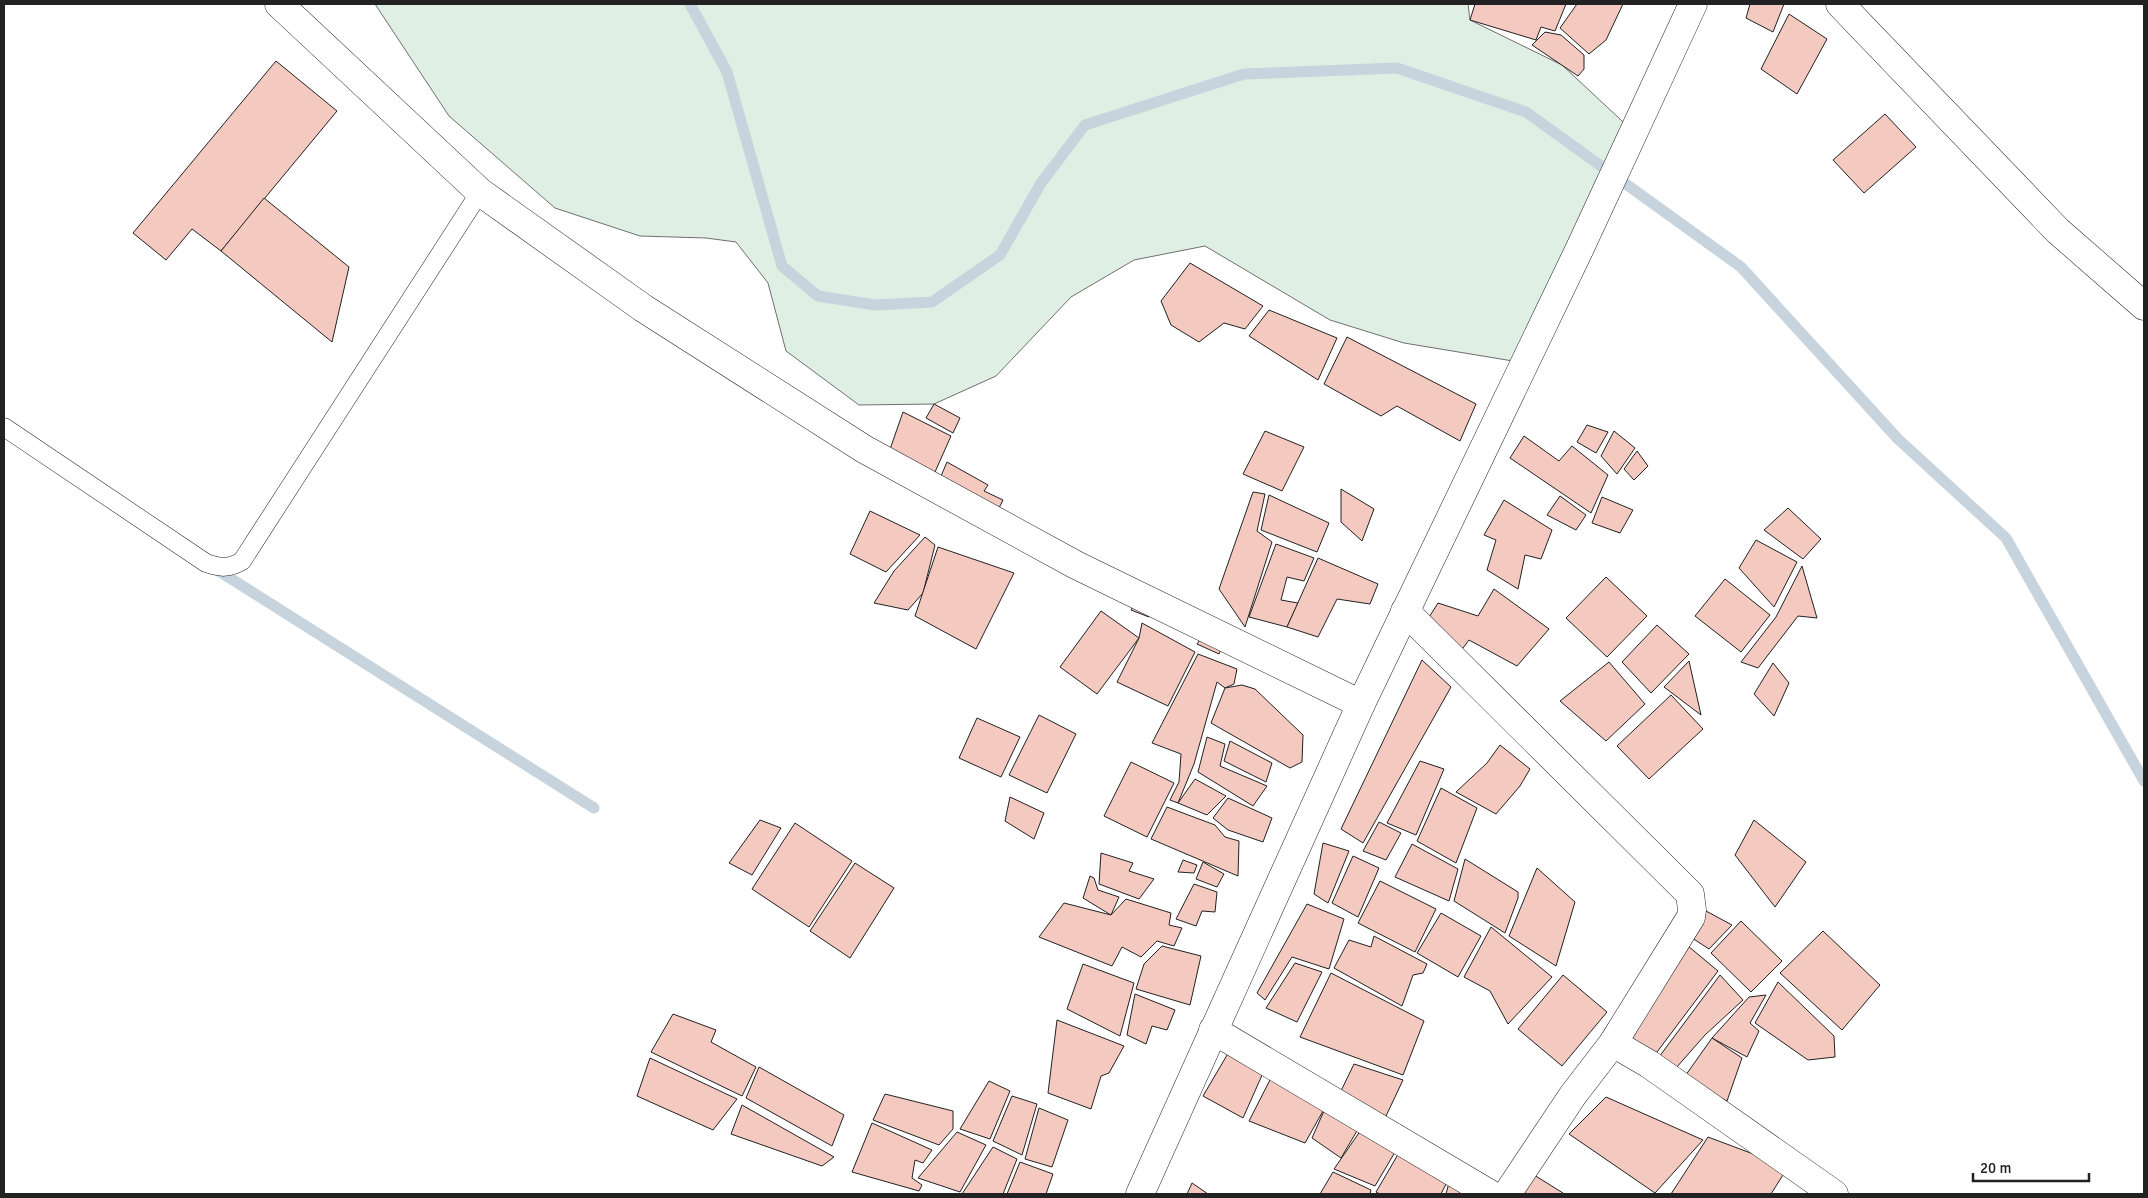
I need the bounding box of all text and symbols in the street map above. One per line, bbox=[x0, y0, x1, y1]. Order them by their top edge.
scale bar bbox=[1973, 1150, 2089, 1182]
text: 20 m bbox=[1980, 1159, 2011, 1177]

